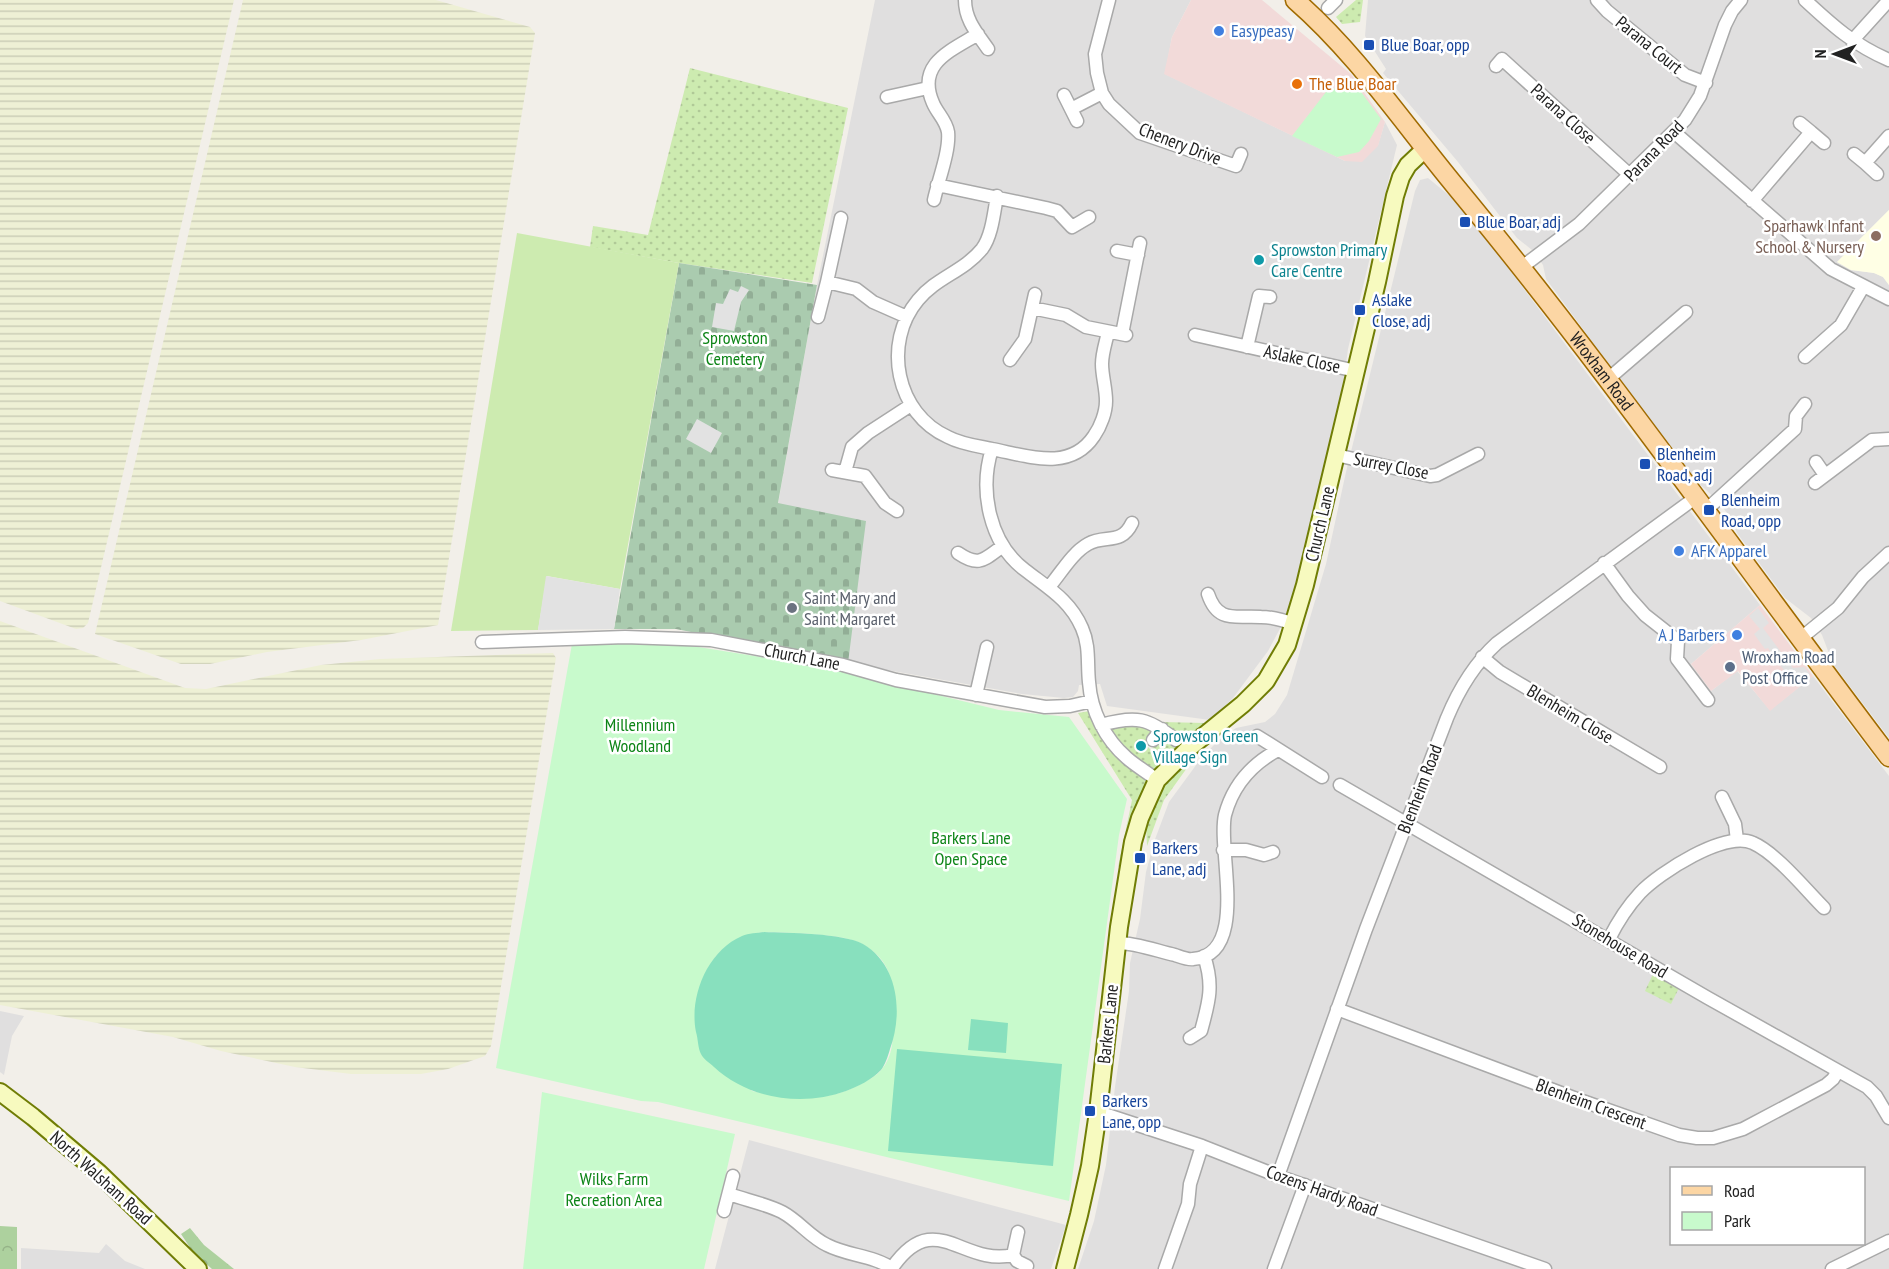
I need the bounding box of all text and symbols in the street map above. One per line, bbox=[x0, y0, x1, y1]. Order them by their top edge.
street label: Parana Court bbox=[1611, 11, 1687, 79]
place label: Easypeasy bbox=[1231, 19, 1294, 42]
marker: Easypeasy bbox=[1212, 24, 1226, 38]
north arrow bbox=[1805, 24, 1865, 84]
place label: Blue Boar, opp bbox=[1381, 33, 1470, 56]
marker: Blue Boar, opp bbox=[1362, 38, 1376, 52]
text: N bbox=[1810, 50, 1830, 58]
place label: The Blue Boar bbox=[1309, 72, 1396, 95]
marker: The Blue Boar bbox=[1290, 77, 1304, 91]
street label: Parana Close bbox=[1526, 78, 1601, 149]
street label: Parana Road bbox=[1619, 115, 1689, 186]
street label: Chenery Drive bbox=[1136, 117, 1225, 170]
place label: Blue Boar, adj bbox=[1477, 210, 1561, 233]
place label: Sparhawk Infant School & Nursery bbox=[1755, 214, 1864, 258]
marker: Blue Boar, adj bbox=[1458, 215, 1472, 229]
marker: Sparhawk Infant School & Nursery bbox=[1869, 229, 1883, 243]
place label: Sprowston Primary Care Centre bbox=[1271, 238, 1387, 282]
marker: Sprowston Primary Care Centre bbox=[1252, 253, 1266, 267]
place label: Aslake Close, adj bbox=[1372, 288, 1431, 332]
marker: Aslake Close, adj bbox=[1353, 303, 1367, 317]
park label: Sprowston Cemetery bbox=[702, 326, 768, 370]
street label: Wroxham Road bbox=[1565, 327, 1639, 415]
street label: Aslake Close bbox=[1262, 339, 1343, 378]
place label: Blenheim Road, adj bbox=[1657, 442, 1716, 486]
street label: Surrey Close bbox=[1351, 447, 1431, 484]
marker: Blenheim Road, adj bbox=[1638, 457, 1652, 471]
street label: Church Lane bbox=[1300, 484, 1339, 564]
place label: Blenheim Road, opp bbox=[1721, 488, 1781, 532]
marker: Blenheim Road, opp bbox=[1702, 503, 1716, 517]
place label: AFK Apparel bbox=[1691, 539, 1767, 562]
marker: AFK Apparel bbox=[1672, 544, 1686, 558]
place label: Saint Mary and Saint Margaret bbox=[804, 586, 896, 630]
marker: Saint Mary and Saint Margaret bbox=[785, 601, 799, 615]
place label: A J Barbers bbox=[1658, 623, 1725, 646]
marker: A J Barbers bbox=[1730, 628, 1744, 642]
street label: Church Lane bbox=[762, 638, 842, 675]
place label: Wroxham Road Post Office bbox=[1742, 645, 1835, 689]
marker: Wroxham Road Post Office bbox=[1723, 660, 1737, 674]
street label: Blenheim Close bbox=[1523, 679, 1618, 748]
park label: Millennium Woodland bbox=[605, 713, 675, 757]
place label: Sprowston Green Village Sign bbox=[1152, 724, 1259, 768]
marker: Sprowston Green Village Sign bbox=[1134, 739, 1148, 753]
street label: Blenheim Road bbox=[1392, 741, 1447, 837]
park label: Barkers Lane Open Space bbox=[931, 826, 1011, 870]
place label: Barkers Lane, adj bbox=[1152, 836, 1207, 880]
marker: Barkers Lane, adj bbox=[1133, 851, 1147, 865]
street label: Stonehouse Road bbox=[1568, 908, 1672, 983]
street label: Barkers Lane bbox=[1092, 983, 1123, 1065]
street label: Blenheim Crescent bbox=[1533, 1073, 1649, 1134]
place label: Barkers Lane, opp bbox=[1102, 1089, 1161, 1133]
marker: Barkers Lane, opp bbox=[1083, 1104, 1097, 1118]
street label: North Walsham Road bbox=[46, 1126, 157, 1230]
street label: Cozens Hardy Road bbox=[1263, 1160, 1381, 1221]
park label: Wilks Farm Recreation Area bbox=[565, 1167, 663, 1211]
legend bbox=[1670, 1167, 1865, 1245]
text: Road bbox=[1724, 1179, 1755, 1202]
text: Park bbox=[1724, 1209, 1751, 1232]

